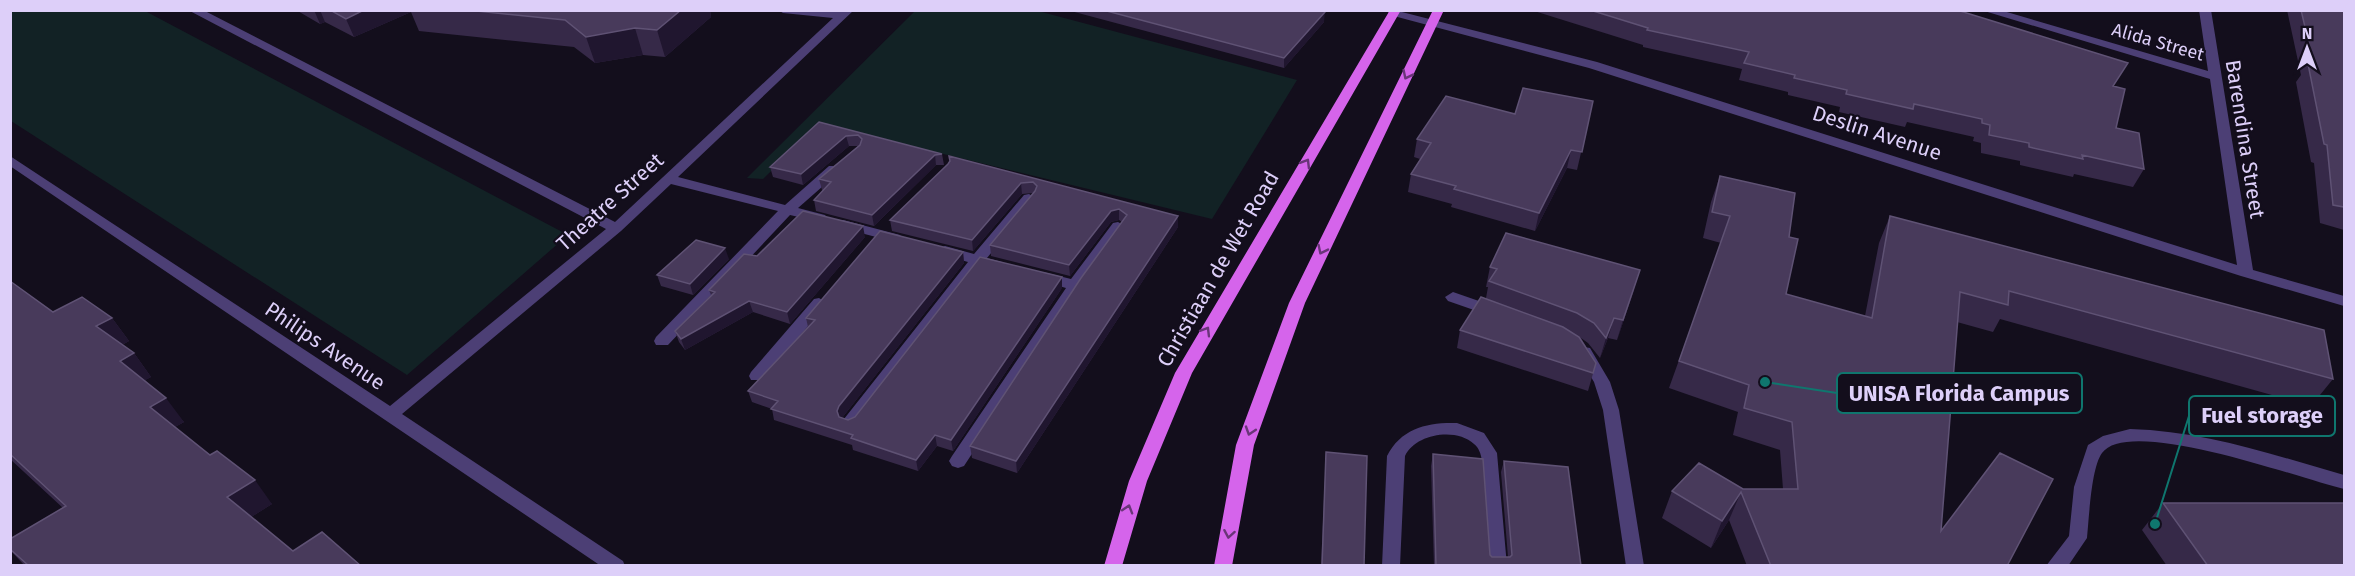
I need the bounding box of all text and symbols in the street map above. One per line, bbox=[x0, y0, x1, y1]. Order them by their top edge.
street label: Alida Street bbox=[2109, 18, 2207, 66]
north arrow bbox=[2277, 18, 2337, 78]
text: N bbox=[2302, 24, 2312, 43]
street label: Barendina Street bbox=[2220, 58, 2270, 221]
one-way arrow bbox=[1402, 68, 1414, 79]
street label: Deslin Avenue bbox=[1809, 100, 1945, 166]
street label: Theatre Street bbox=[551, 147, 669, 257]
one-way arrow bbox=[1299, 159, 1310, 169]
street label: Christiaan de Wet Road bbox=[1151, 167, 1285, 371]
one-way arrow bbox=[1318, 244, 1330, 255]
street label: Philips Avenue bbox=[260, 296, 390, 396]
one-way arrow bbox=[1199, 327, 1211, 337]
callout: UNISA Florida Campus bbox=[1837, 373, 2082, 413]
text: UNISA Florida Campus bbox=[1849, 380, 2070, 407]
callout: Fuel storage bbox=[2189, 396, 2335, 436]
text: Fuel storage bbox=[2201, 402, 2323, 429]
one-way arrow bbox=[1245, 425, 1257, 436]
one-way arrow bbox=[1121, 504, 1133, 515]
one-way arrow bbox=[1223, 528, 1236, 538]

